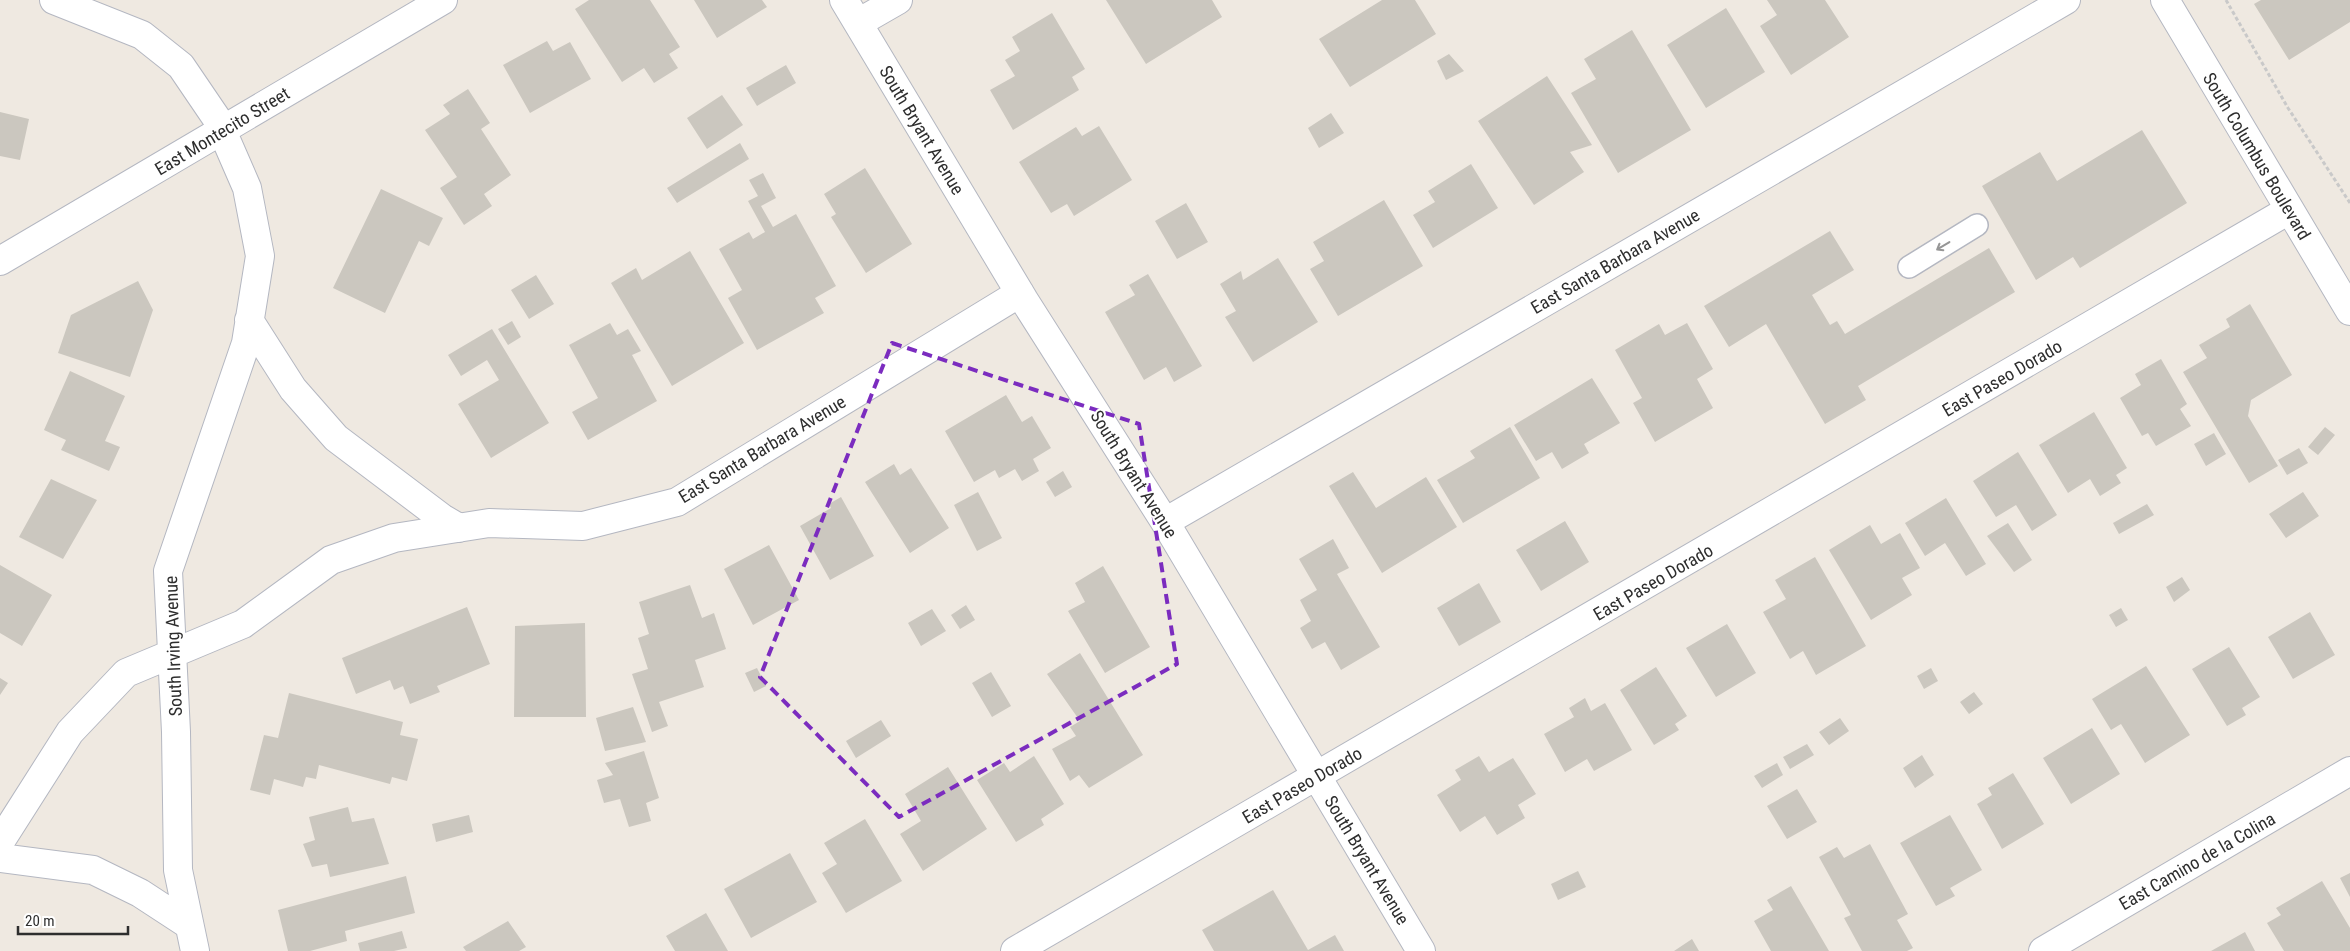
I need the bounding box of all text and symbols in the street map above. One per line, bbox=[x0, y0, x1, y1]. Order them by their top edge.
street label: South Bryant Avenue bbox=[875, 62, 969, 198]
street label: South Columbus Boulevard bbox=[2199, 69, 2315, 243]
street label: East Montecito Street bbox=[151, 83, 293, 179]
street label: East Santa Barbara Avenue bbox=[1527, 204, 1703, 318]
one-way arrow bbox=[1936, 242, 1950, 252]
street label: East Paseo Dorado bbox=[1938, 335, 2066, 421]
street label: East Santa Barbara Avenue bbox=[675, 391, 849, 507]
street label: South Bryant Avenue bbox=[1086, 406, 1182, 542]
street label: East Paseo Dorado bbox=[1589, 539, 1717, 625]
street label: South Irving Avenue bbox=[160, 575, 186, 717]
street label: East Paseo Dorado bbox=[1238, 742, 1366, 828]
street label: South Bryant Avenue bbox=[1320, 792, 1414, 928]
street label: East Camino de la Colina bbox=[2115, 808, 2279, 914]
scale bar bbox=[18, 904, 128, 936]
text: 20 m bbox=[25, 912, 55, 930]

